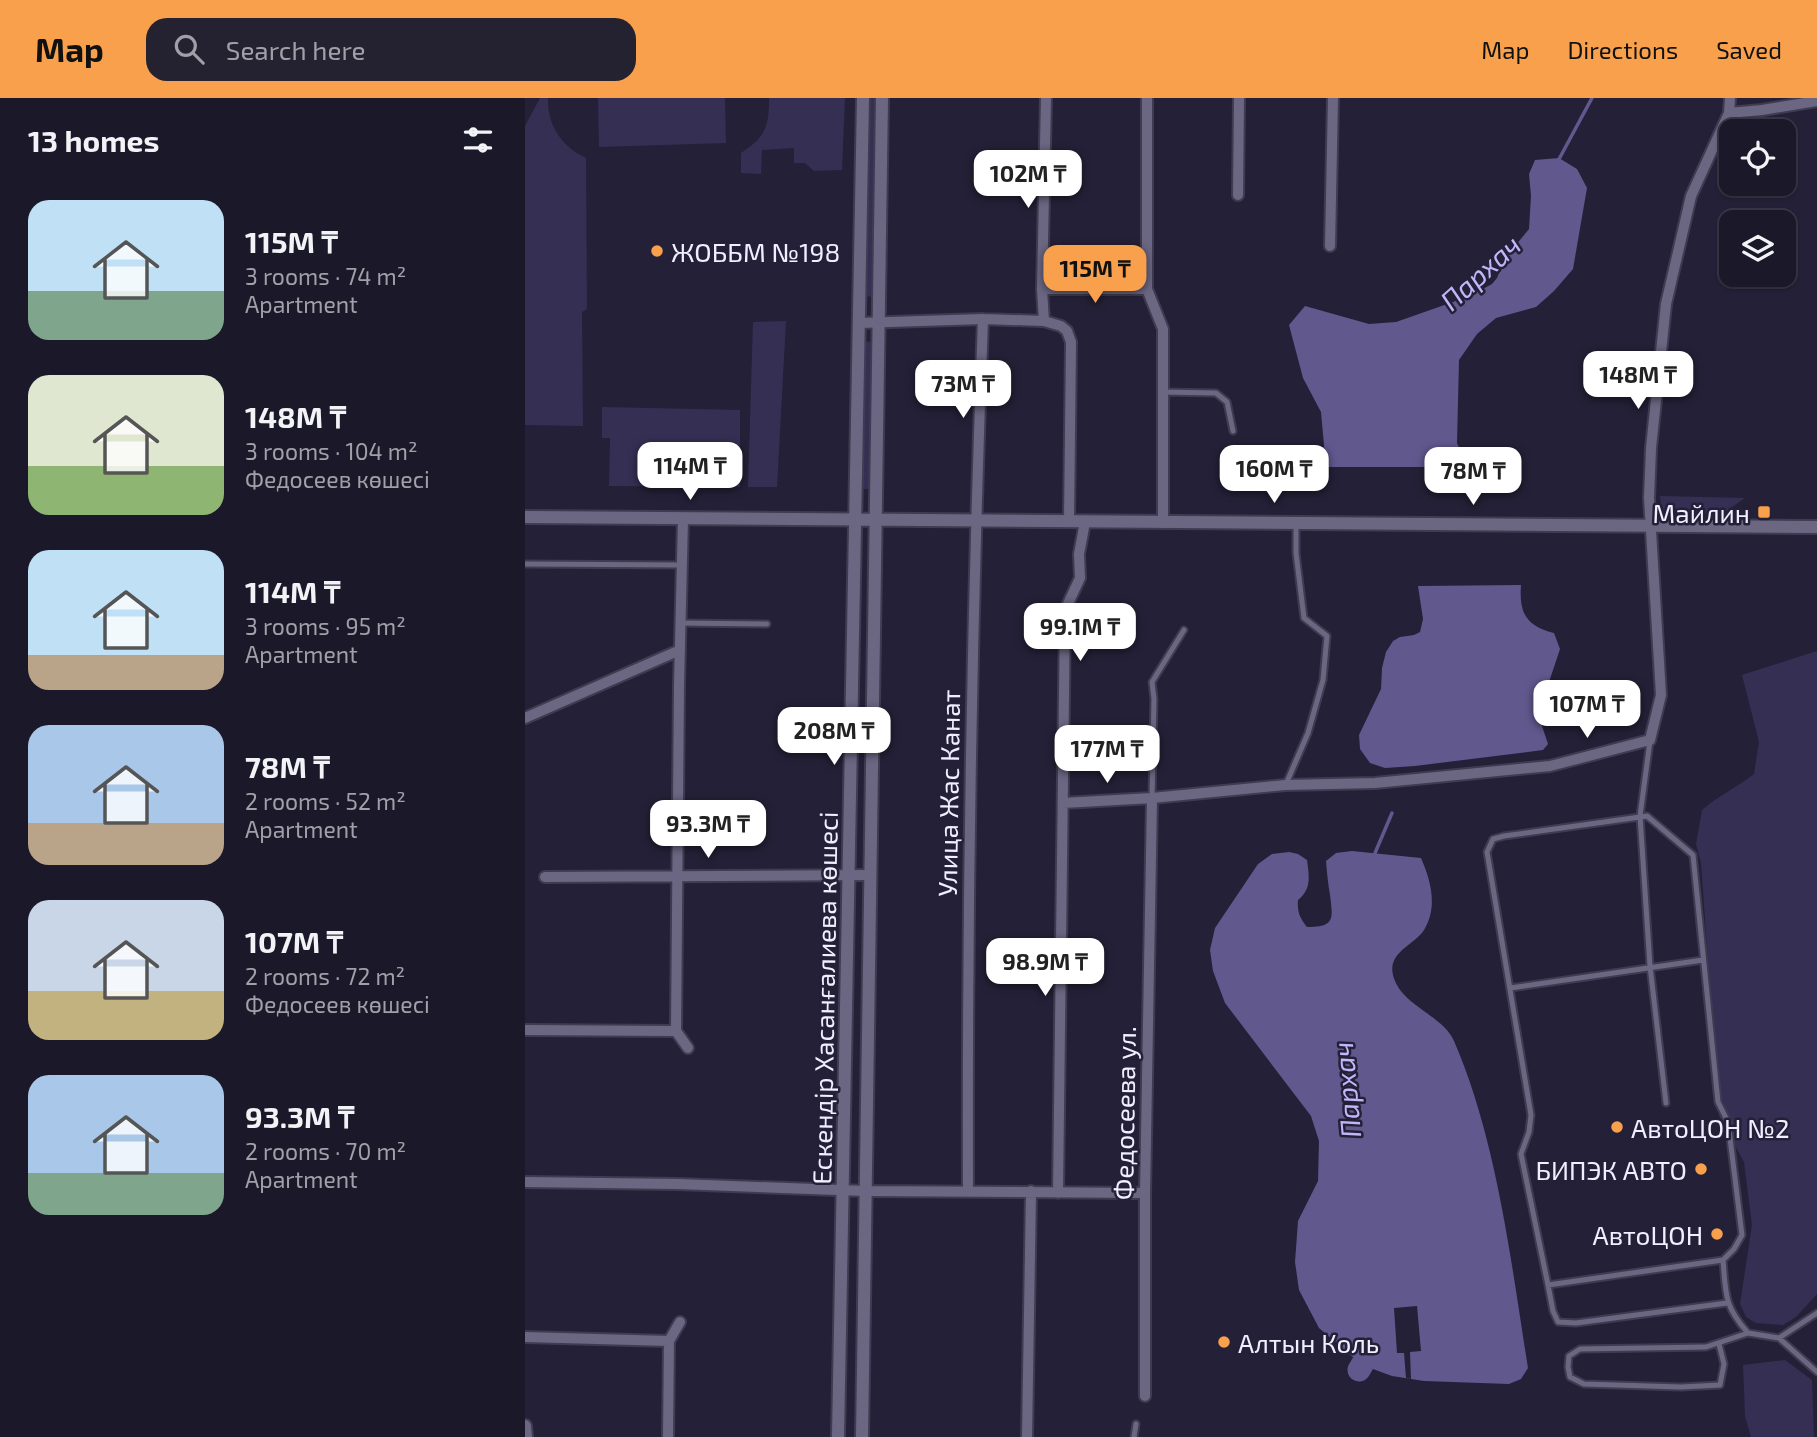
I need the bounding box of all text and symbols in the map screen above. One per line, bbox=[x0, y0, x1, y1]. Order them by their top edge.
search box bbox=[146, 18, 636, 81]
text: Map bbox=[35, 29, 104, 69]
icon: search bbox=[170, 30, 208, 68]
text: Search here bbox=[226, 34, 365, 65]
text: Map bbox=[1481, 35, 1529, 64]
text: Directions bbox=[1567, 35, 1678, 64]
text: Saved bbox=[1716, 35, 1782, 64]
map controls bbox=[1719, 119, 1796, 287]
button: locate bbox=[1719, 119, 1796, 196]
icon: filters bbox=[459, 121, 497, 159]
text: 13 homes bbox=[28, 122, 159, 158]
pin: 102M ₸ bbox=[971, 150, 1085, 210]
text: 102M ₸ bbox=[990, 159, 1066, 187]
button: layers bbox=[1719, 210, 1796, 287]
text: 115M ₸ bbox=[245, 223, 338, 259]
water label: Пархач bbox=[1433, 227, 1527, 317]
icon: home bbox=[84, 228, 168, 312]
place label: ЖОББМ №198 bbox=[671, 236, 840, 267]
marker: ЖОББМ №198 bbox=[649, 243, 665, 259]
pin: 115M ₸ bbox=[1038, 246, 1152, 305]
text: 115M ₸ bbox=[1059, 254, 1131, 282]
text: 3 rooms · 74 m² bbox=[245, 262, 406, 290]
text: Apartment bbox=[245, 290, 358, 318]
pin: 148M ₸ bbox=[1581, 352, 1695, 411]
pin: 73M ₸ bbox=[914, 360, 1012, 420]
text: 148M ₸ bbox=[1599, 360, 1677, 388]
text: 73M ₸ bbox=[931, 369, 995, 397]
text: 148M ₸ bbox=[245, 398, 346, 434]
icon: home bbox=[84, 403, 168, 487]
text: 3 rooms · 104 m² bbox=[245, 437, 417, 465]
pin: 114M ₸ bbox=[633, 442, 747, 502]
pin: 160M ₸ bbox=[1217, 446, 1331, 505]
pin: 78M ₸ bbox=[1424, 448, 1522, 507]
text: 114M ₸ bbox=[653, 451, 727, 479]
text: 160M ₸ bbox=[1236, 454, 1312, 482]
text: 78M ₸ bbox=[1440, 456, 1506, 484]
text: Федосеев көшесі bbox=[245, 465, 430, 493]
place label: Майлин bbox=[1653, 497, 1750, 528]
marker: Майлин bbox=[1756, 504, 1772, 520]
text: 114M ₸ bbox=[245, 573, 340, 609]
icon: home bbox=[84, 578, 168, 662]
pin: 99.1M ₸ bbox=[1015, 603, 1145, 663]
text: 3 rooms · 95 m² bbox=[245, 612, 406, 640]
text: 99.1M ₸ bbox=[1040, 612, 1120, 640]
text: Apartment bbox=[245, 640, 358, 668]
pin: 107M ₸ bbox=[1530, 680, 1644, 740]
street label: Улица Жас Канат bbox=[931, 689, 965, 897]
text: 107M ₸ bbox=[1549, 689, 1625, 717]
pin: 208M ₸ bbox=[777, 708, 891, 767]
text: 208M ₸ bbox=[794, 716, 874, 744]
pin: 177M ₸ bbox=[1050, 726, 1164, 785]
text: 177M ₸ bbox=[1071, 734, 1143, 762]
text: 78M ₸ bbox=[245, 748, 330, 784]
icon: home bbox=[84, 753, 168, 837]
text: 2 rooms · 52 m² bbox=[245, 787, 406, 815]
pin: 93.3M ₸ bbox=[643, 800, 773, 860]
text: 93.3M ₸ bbox=[666, 809, 750, 837]
street label: Ескендір Хасанғалиева көшесі bbox=[805, 811, 843, 1185]
text: Apartment bbox=[245, 815, 358, 843]
text: 107M ₸ bbox=[245, 923, 343, 959]
icon: home bbox=[84, 928, 168, 1012]
pin: 98.9M ₸ bbox=[980, 939, 1110, 998]
text: 98.9M ₸ bbox=[1002, 947, 1088, 975]
text: 2 rooms · 72 m² bbox=[245, 962, 405, 990]
text: Федосеев көшесі bbox=[245, 990, 430, 1018]
street label: Федосеева ул. bbox=[1107, 1026, 1142, 1200]
water label: Пархач bbox=[1325, 1041, 1367, 1139]
text: 93.3M ₸ bbox=[245, 1098, 354, 1134]
icon: home bbox=[84, 1103, 168, 1187]
place label: АвтоЦОН №2 bbox=[1631, 1112, 1790, 1143]
marker: АвтоЦОН №2 bbox=[1609, 1119, 1625, 1135]
text: 2 rooms · 70 m² bbox=[245, 1137, 406, 1165]
place label: БИПЭК АВТО bbox=[1536, 1154, 1687, 1185]
marker: БИПЭК АВТО bbox=[1693, 1161, 1709, 1177]
text: Apartment bbox=[245, 1165, 358, 1193]
place label: АвтоЦОН bbox=[1593, 1219, 1703, 1250]
marker: АвтоЦОН bbox=[1709, 1226, 1725, 1242]
place label: Алтын Коль bbox=[1238, 1327, 1379, 1358]
marker: Алтын Коль bbox=[1216, 1334, 1232, 1350]

